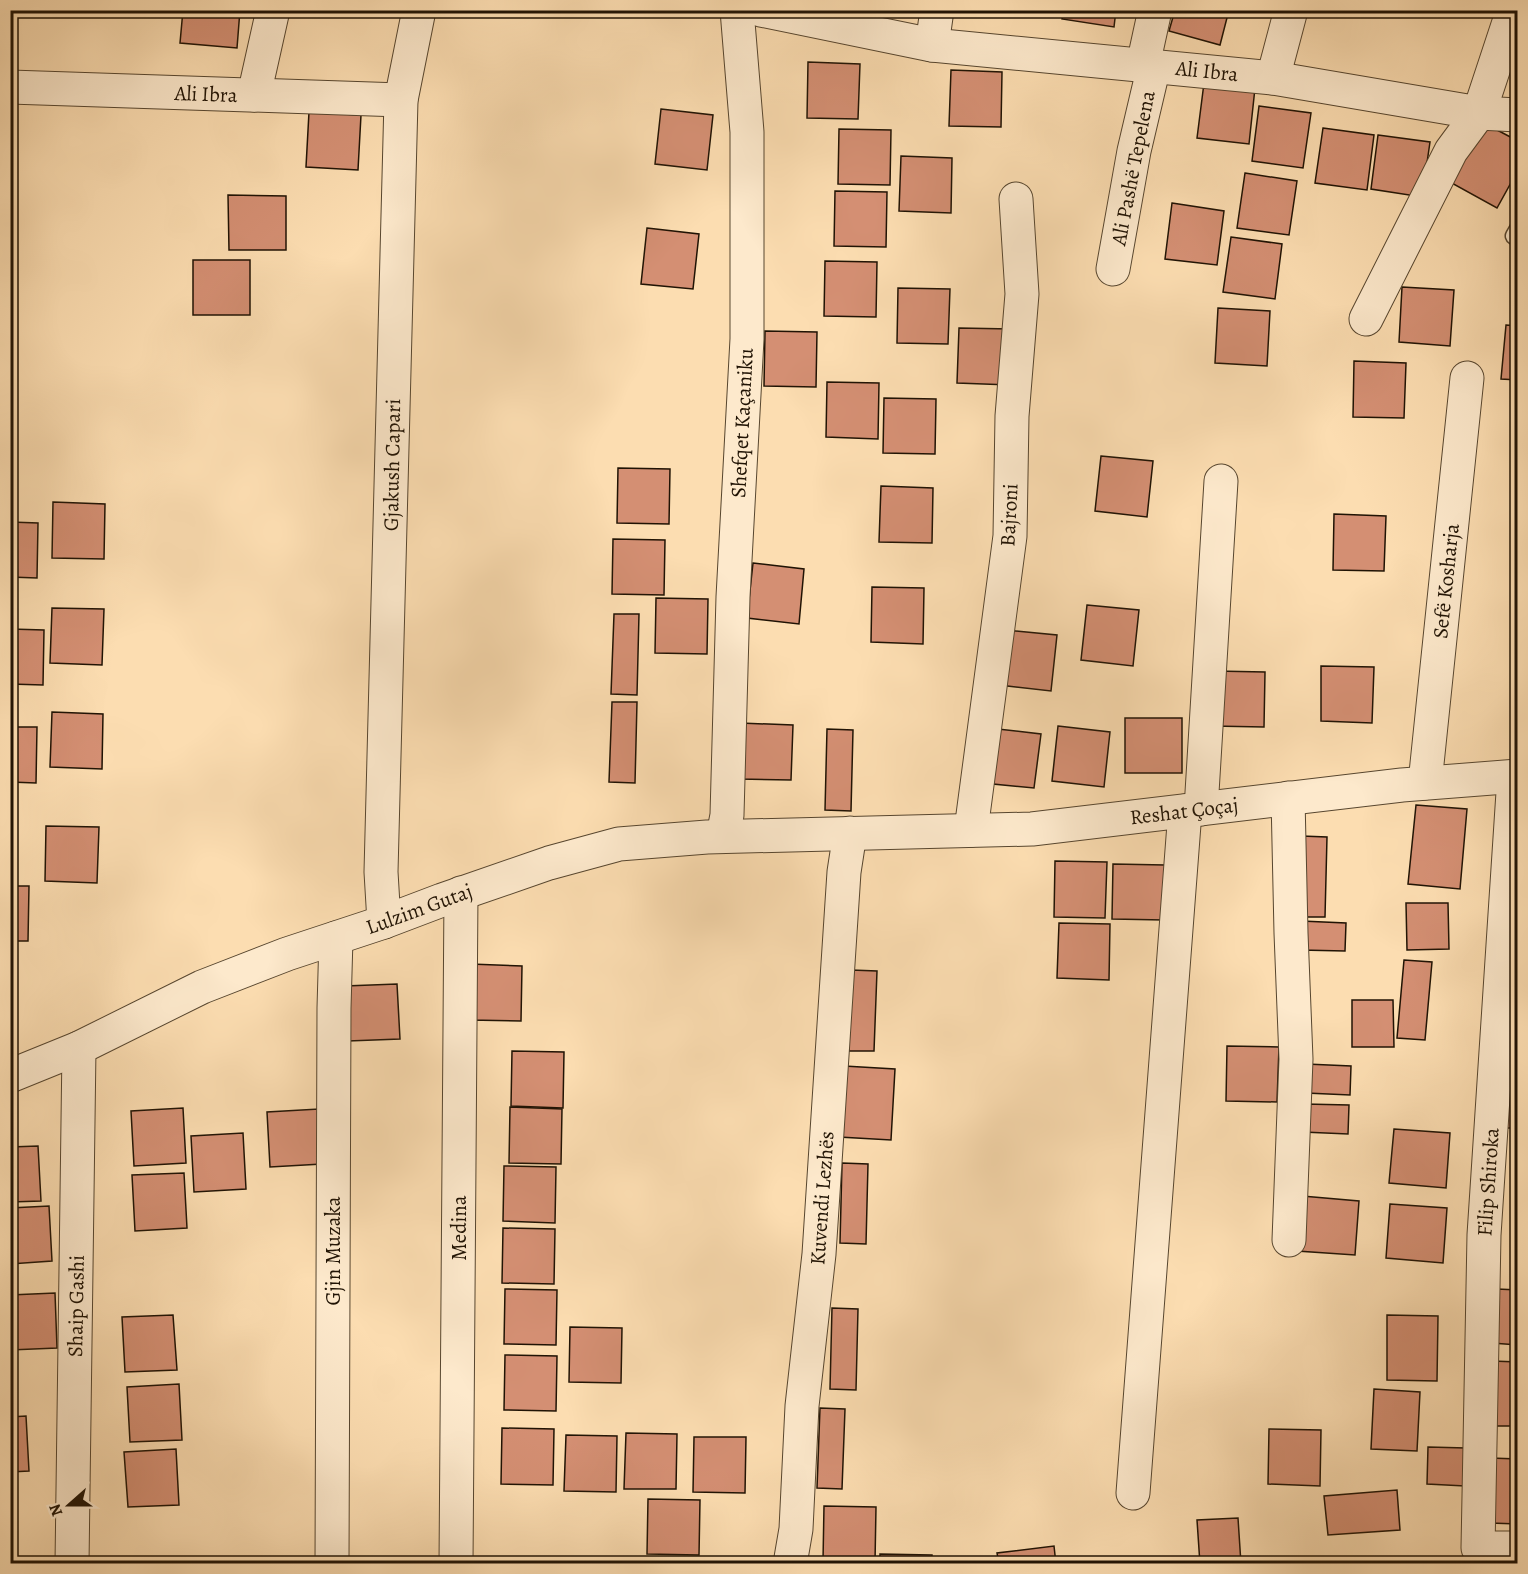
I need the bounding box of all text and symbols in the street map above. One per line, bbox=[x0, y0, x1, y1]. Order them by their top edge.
street label: Ali Ibra bbox=[1173, 54, 1240, 88]
street label: Ali Ibra bbox=[173, 79, 238, 109]
street label: Ali Pashë Tepelena bbox=[1104, 88, 1162, 249]
street label: Shefqet Kaçaniku bbox=[724, 347, 760, 499]
street label: Gjakush Capari bbox=[377, 398, 407, 531]
street label: Bajroni bbox=[993, 483, 1025, 547]
street label: Sefë Kosharja bbox=[1426, 522, 1466, 640]
street label: Reshat Çoçaj bbox=[1128, 790, 1240, 832]
street label: Lulzim Gutaj bbox=[362, 877, 476, 941]
street label: Filip Shiroka bbox=[1470, 1127, 1506, 1237]
street label: Kuvendi Lezhës bbox=[803, 1130, 841, 1266]
street label: Medina bbox=[445, 1195, 473, 1261]
street label: Gjin Muzaka bbox=[319, 1196, 347, 1305]
street label: Shaip Gashi bbox=[61, 1255, 91, 1357]
north arrow bbox=[39, 1475, 99, 1535]
text: N bbox=[43, 1500, 68, 1519]

